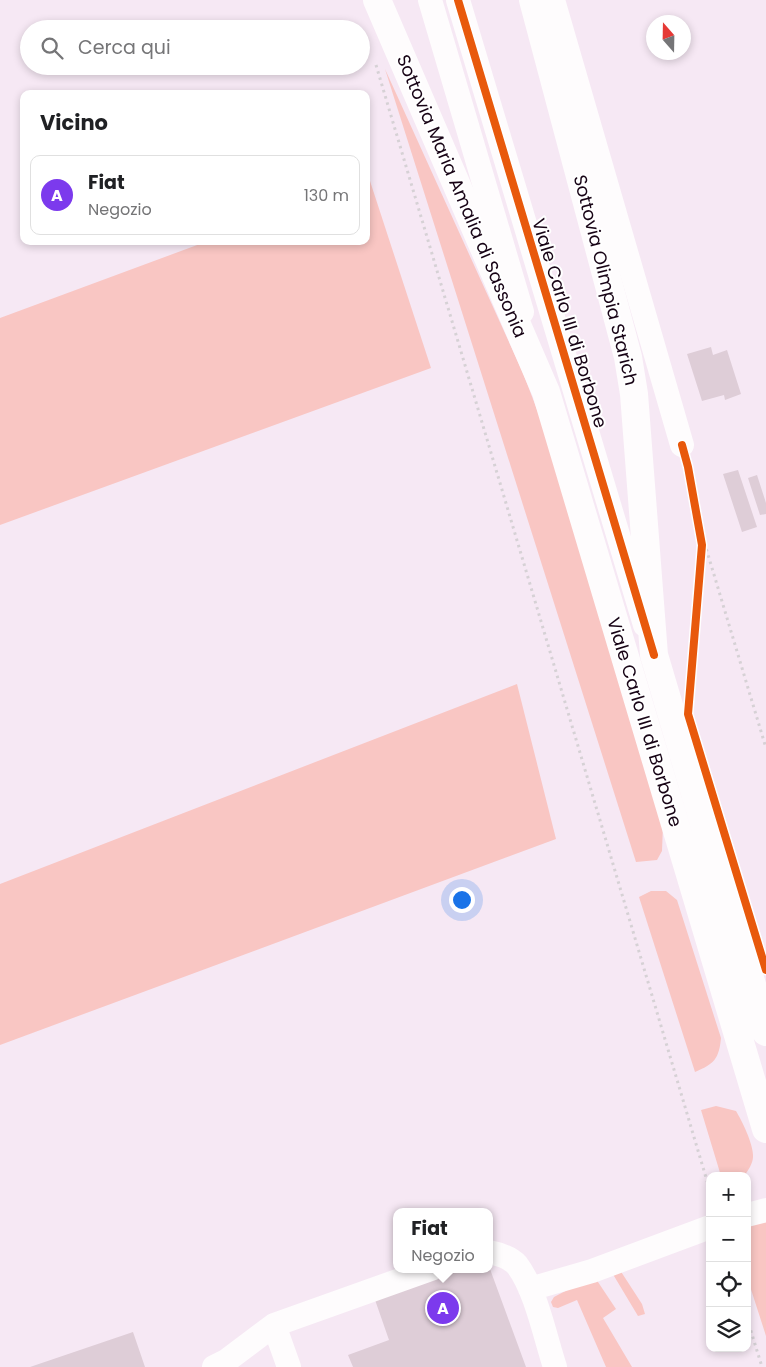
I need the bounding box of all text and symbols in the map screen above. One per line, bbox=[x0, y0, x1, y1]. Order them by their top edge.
north arrow bbox=[646, 15, 691, 60]
search box bbox=[20, 20, 370, 75]
icon: search bbox=[38, 34, 66, 62]
text: Cerca qui bbox=[78, 34, 171, 61]
street label: Sottovia Maria Amalia di Sassonia bbox=[391, 51, 533, 341]
text: Vicino bbox=[40, 108, 108, 137]
text: Fiat bbox=[88, 169, 125, 196]
street label: Sottovia Olimpia Starich bbox=[568, 172, 644, 388]
text: A bbox=[51, 184, 63, 207]
text: 130 m bbox=[304, 184, 349, 207]
text: Negozio bbox=[88, 198, 152, 221]
street label: Viale Carlo III di Borbone bbox=[526, 215, 614, 431]
street label: Viale Carlo III di Borbone bbox=[601, 614, 689, 830]
your location bbox=[449, 887, 475, 913]
map controls bbox=[706, 1172, 751, 1352]
button: + bbox=[706, 1172, 751, 1217]
popup bbox=[393, 1208, 493, 1273]
text: Fiat bbox=[411, 1215, 448, 1242]
button: − bbox=[706, 1217, 751, 1262]
text: Negozio bbox=[411, 1244, 475, 1267]
button: locate bbox=[706, 1262, 751, 1307]
pin: A bbox=[427, 1289, 459, 1327]
button: layers bbox=[706, 1307, 751, 1352]

